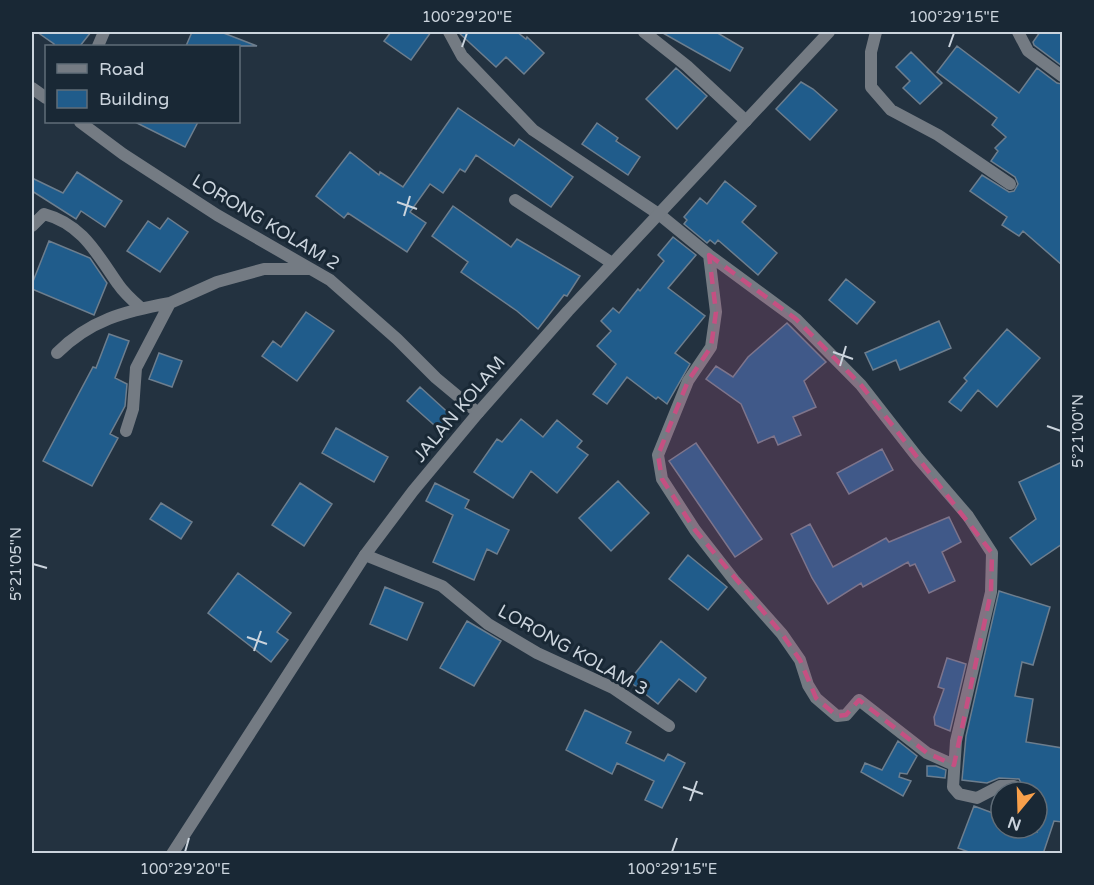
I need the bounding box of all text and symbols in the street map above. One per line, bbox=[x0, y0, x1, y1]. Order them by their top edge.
text: 100°29'20"E bbox=[422, 8, 512, 26]
text: 100°29'15"E bbox=[909, 8, 999, 26]
legend bbox=[45, 45, 240, 123]
text: Road bbox=[99, 58, 144, 80]
text: Building bbox=[99, 88, 169, 110]
street label: LORONG KOLAM 2 bbox=[188, 169, 344, 275]
street label: JALAN KOLAM bbox=[408, 352, 510, 466]
text: 5°21'00"N bbox=[1069, 394, 1087, 468]
text: 5°21'05"N bbox=[7, 527, 25, 601]
street label: LORONG KOLAM 3 bbox=[494, 600, 652, 700]
north arrow bbox=[989, 780, 1049, 840]
text: N bbox=[1005, 812, 1024, 835]
text: 100°29'20"E bbox=[140, 860, 230, 878]
text: 100°29'15"E bbox=[627, 860, 717, 878]

